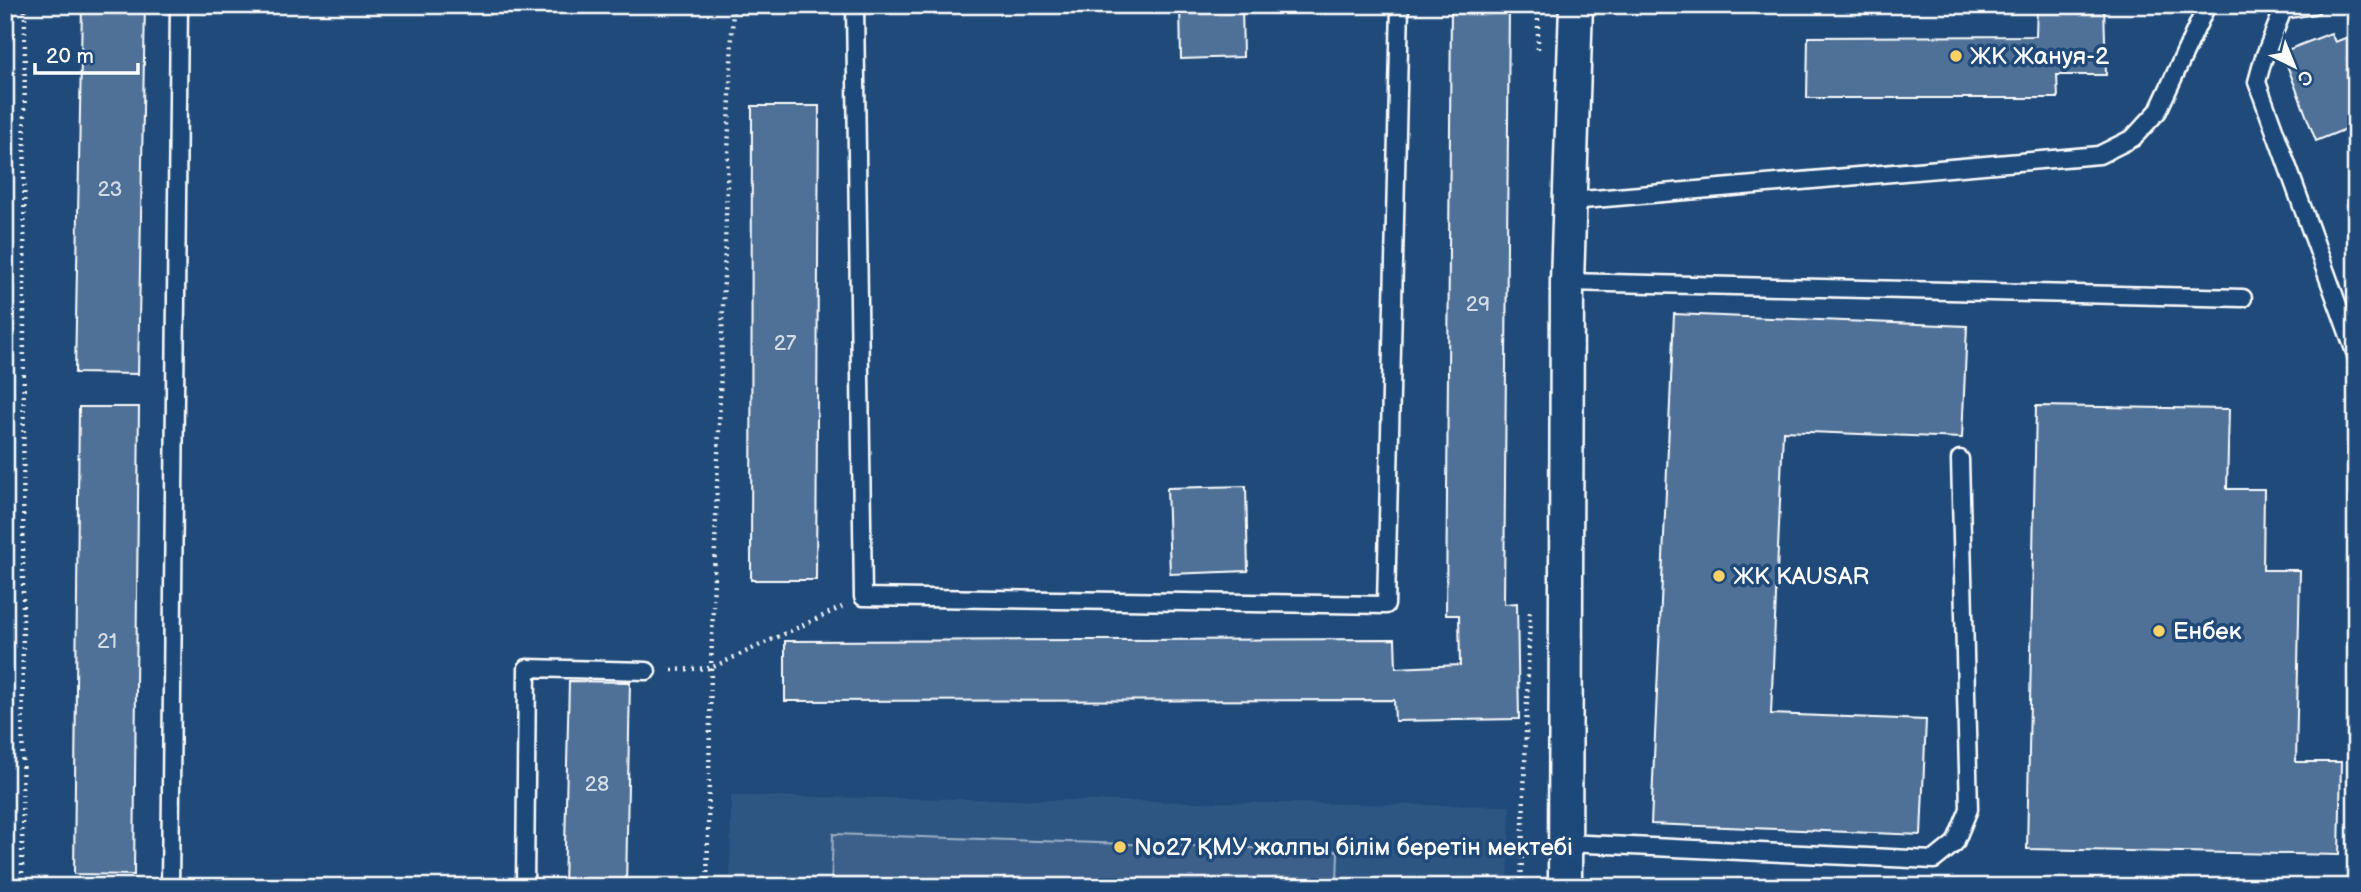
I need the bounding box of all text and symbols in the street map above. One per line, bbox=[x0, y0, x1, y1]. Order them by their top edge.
scale bar bbox=[35, 32, 138, 76]
north arrow bbox=[2260, 32, 2330, 102]
place label: ЖК Жануя-2 bbox=[1970, 42, 2109, 71]
text: 20 m bbox=[46, 44, 94, 69]
marker: ЖК Жануя-2 bbox=[1948, 48, 1964, 64]
text: С bbox=[2292, 64, 2317, 90]
house number: 23 bbox=[98, 177, 122, 202]
house number: 29 bbox=[1466, 292, 1490, 317]
house number: 27 bbox=[774, 331, 797, 356]
place label: ЖК KAUSAR bbox=[1733, 562, 1869, 591]
marker: ЖК KAUSAR bbox=[1711, 568, 1727, 584]
place label: Енбек bbox=[2173, 617, 2242, 646]
marker: Енбек bbox=[2151, 623, 2167, 639]
house number: 21 bbox=[97, 629, 117, 654]
house number: 28 bbox=[585, 772, 609, 797]
place label: No27 ҚМУ жалпы білім беретін мектебі bbox=[1134, 833, 1573, 862]
marker: No27 ҚМУ жалпы білім беретін мектебі bbox=[1112, 839, 1128, 855]

